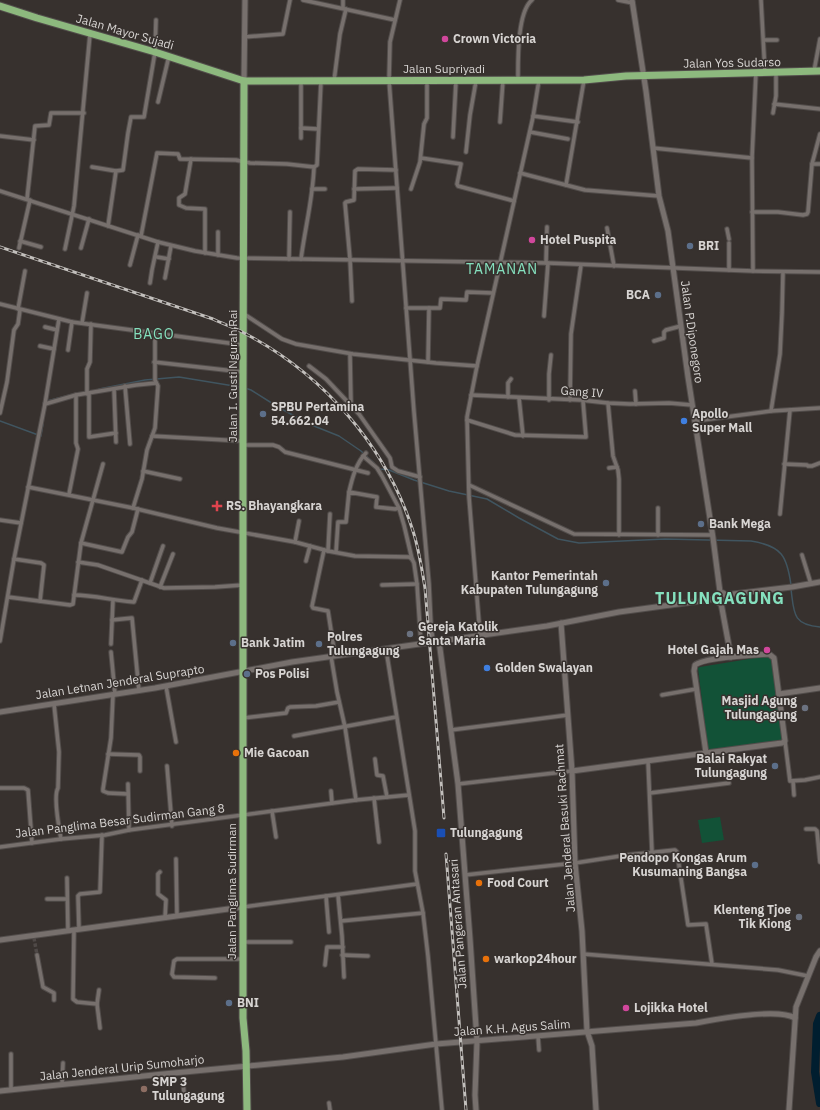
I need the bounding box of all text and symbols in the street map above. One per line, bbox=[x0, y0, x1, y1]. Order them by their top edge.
street label: Jalan Mayor Sujadi bbox=[75, 10, 176, 53]
place label: Crown Victoria bbox=[453, 31, 536, 46]
marker: Crown Victoria bbox=[440, 34, 450, 44]
street label: Jalan Yos Sudarso bbox=[683, 54, 781, 71]
street label: Jalan Supriyadi bbox=[403, 61, 485, 76]
place label: Hotel Puspita bbox=[540, 232, 617, 247]
marker: Hotel Puspita bbox=[527, 235, 537, 245]
place label: BRI bbox=[698, 238, 719, 253]
marker: BRI bbox=[685, 241, 695, 251]
district label: TAMANAN bbox=[466, 260, 538, 278]
street label: Jalan P.Diponegoro bbox=[678, 280, 707, 384]
place label: BCA bbox=[626, 287, 650, 302]
marker: BCA bbox=[653, 290, 663, 300]
street label: Jalan I. Gusti Ngurah Rai bbox=[225, 310, 240, 442]
district label: BAGO bbox=[133, 325, 175, 343]
street label: Gang IV bbox=[560, 383, 605, 401]
place label: SPBU Pertamina 54.662.04 bbox=[271, 399, 365, 428]
place label: Apollo Super Mall bbox=[692, 406, 753, 435]
marker: SPBU Pertamina 54.662.04 bbox=[258, 409, 268, 419]
marker: Apollo Super Mall bbox=[679, 416, 689, 426]
place label: RS. Bhayangkara bbox=[226, 498, 322, 513]
marker: RS. Bhayangkara bbox=[211, 500, 223, 512]
place label: Bank Mega bbox=[709, 516, 771, 531]
marker: Bank Mega bbox=[696, 519, 706, 529]
place label: Kantor Pemerintah Kabupaten Tulungagung bbox=[461, 568, 598, 597]
marker: Kantor Pemerintah Kabupaten Tulungagung bbox=[601, 578, 611, 588]
district label: TULUNGAGUNG bbox=[655, 588, 785, 608]
place label: Gereja Katolik Santa Maria bbox=[418, 619, 498, 648]
place label: Polres Tulungagung bbox=[327, 629, 400, 658]
marker: Gereja Katolik Santa Maria bbox=[405, 629, 415, 639]
place label: Bank Jatim bbox=[241, 635, 305, 650]
marker: Bank Jatim bbox=[228, 638, 238, 648]
marker: Polres Tulungagung bbox=[314, 639, 324, 649]
place label: Hotel Gajah Mas bbox=[667, 642, 759, 657]
marker: Hotel Gajah Mas bbox=[762, 645, 772, 655]
place label: Golden Swalayan bbox=[495, 660, 593, 675]
street label: Jalan Letnan Jenderal Suprapto bbox=[34, 661, 206, 702]
marker: Golden Swalayan bbox=[482, 663, 492, 673]
place label: Pos Polisi bbox=[255, 666, 309, 681]
marker: Pos Polisi bbox=[242, 669, 252, 679]
place label: Masjid Agung Tulungagung bbox=[722, 693, 797, 722]
marker: Masjid Agung Tulungagung bbox=[800, 703, 810, 713]
street label: Jalan Jenderal Basuki Rachmat bbox=[551, 743, 578, 913]
place label: Mie Gacoan bbox=[244, 745, 309, 760]
marker: Mie Gacoan bbox=[231, 748, 241, 758]
place label: Balai Rakyat Tulungagung bbox=[695, 751, 767, 780]
marker: Balai Rakyat Tulungagung bbox=[770, 761, 780, 771]
street label: Jalan Panglima Besar Sudirman Gang 8 bbox=[14, 800, 226, 841]
street label: Jalan Panglima Sudirman bbox=[224, 823, 239, 959]
place label: Tulungagung bbox=[450, 825, 523, 840]
marker: Tulungagung bbox=[435, 827, 447, 839]
place label: Pendopo Kongas Arum Kusumaning Bangsa bbox=[619, 850, 747, 879]
street label: Jalan Pangeran Antasari bbox=[445, 859, 470, 990]
marker: Pendopo Kongas Arum Kusumaning Bangsa bbox=[750, 860, 760, 870]
place label: Food Court bbox=[487, 875, 549, 890]
marker: Food Court bbox=[474, 878, 484, 888]
place label: Klenteng Tjoe Tik Kiong bbox=[713, 902, 791, 931]
marker: Klenteng Tjoe Tik Kiong bbox=[794, 912, 804, 922]
place label: warkop24hour bbox=[494, 951, 577, 966]
marker: warkop24hour bbox=[481, 954, 491, 964]
place label: BNI bbox=[237, 995, 259, 1010]
marker: BNI bbox=[224, 998, 234, 1008]
place label: Lojikka Hotel bbox=[634, 1000, 708, 1015]
marker: Lojikka Hotel bbox=[621, 1003, 631, 1013]
street label: Jalan K.H. Agus Salim bbox=[453, 1016, 571, 1039]
street label: Jalan Jenderal Urip Sumoharjo bbox=[39, 1051, 205, 1084]
place label: SMP 3 Tulungagung bbox=[152, 1074, 225, 1103]
marker: SMP 3 Tulungagung bbox=[139, 1084, 149, 1094]

